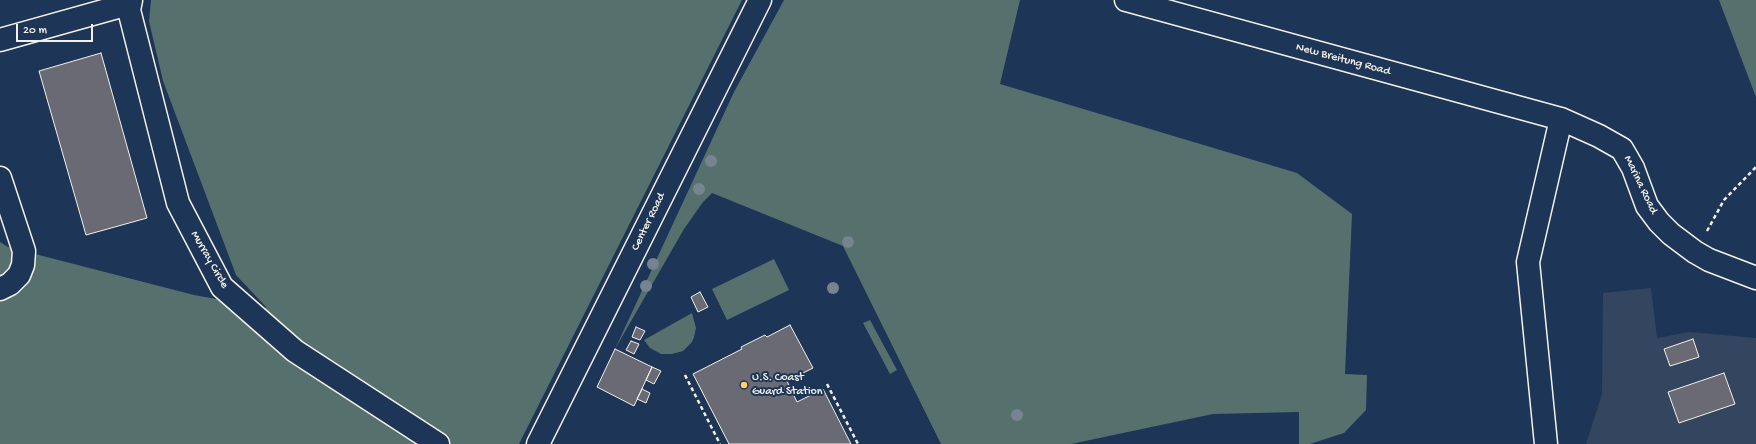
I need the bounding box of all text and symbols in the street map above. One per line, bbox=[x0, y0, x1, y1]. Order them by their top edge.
scale bar bbox=[18, 16, 95, 42]
text: 20 m bbox=[23, 24, 47, 38]
street label: New Breitung Road bbox=[1294, 40, 1392, 80]
street label: Marina Road bbox=[1620, 153, 1660, 217]
street label: Center Road bbox=[629, 191, 669, 253]
street label: Murray Circle bbox=[187, 229, 231, 291]
place label: U.S. Coast Guard Station bbox=[752, 371, 823, 399]
marker: U.S. Coast Guard Station bbox=[739, 380, 749, 390]

